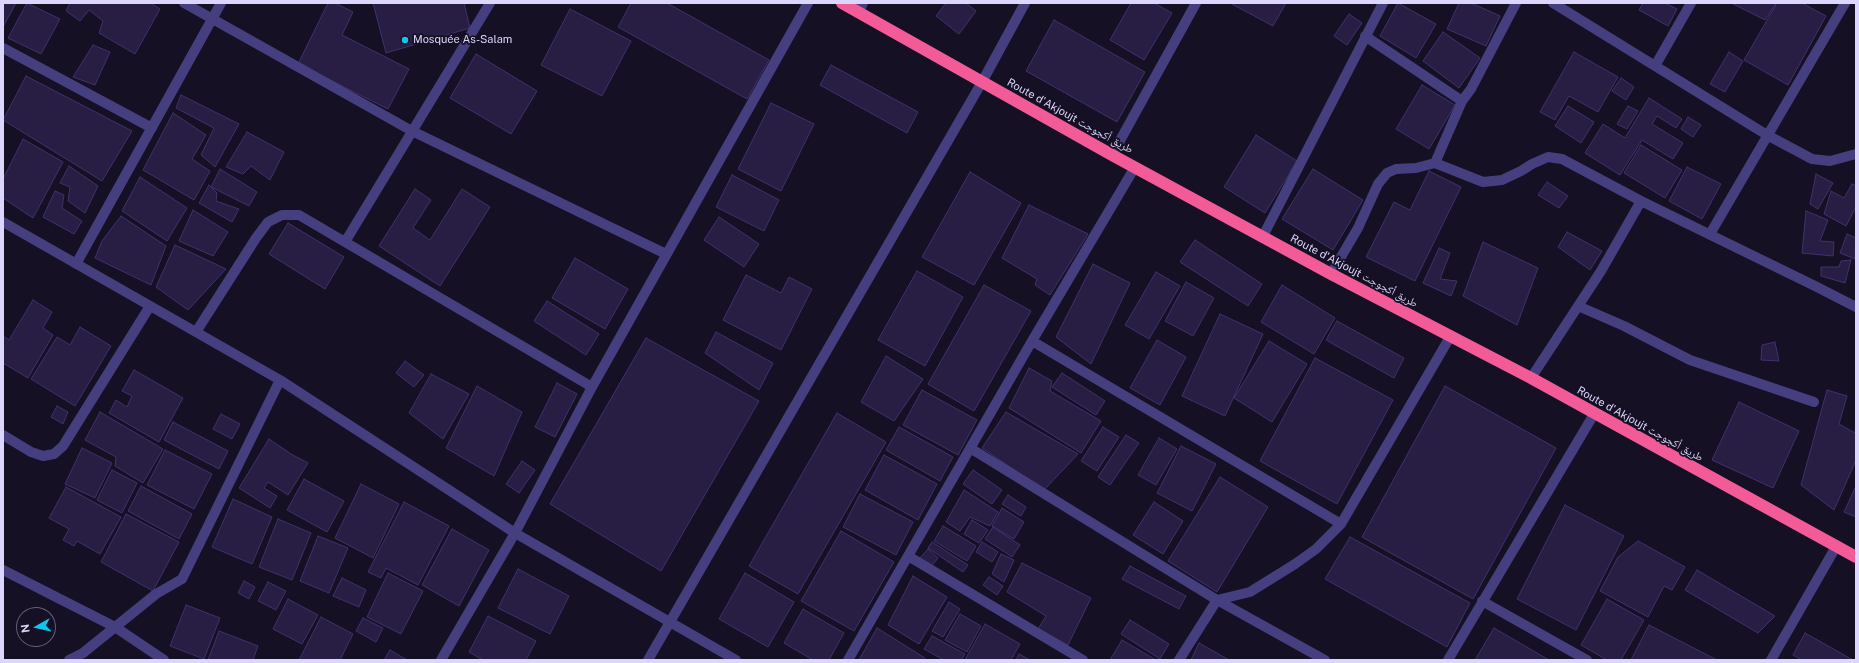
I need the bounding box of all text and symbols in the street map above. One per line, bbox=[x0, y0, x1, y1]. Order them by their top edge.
place label: Mosquée As-Salam bbox=[413, 33, 512, 47]
marker: Mosquée As-Salam bbox=[400, 35, 410, 45]
street label: Route d'Akjoujt طريق أكجوجت bbox=[1005, 76, 1135, 156]
street label: Route d'Akjoujt طريق أكجوجت bbox=[1288, 232, 1420, 310]
street label: Route d'Akjoujt طريق أكجوجت bbox=[1575, 384, 1705, 464]
north arrow bbox=[16, 607, 56, 647]
text: N bbox=[19, 623, 32, 634]

